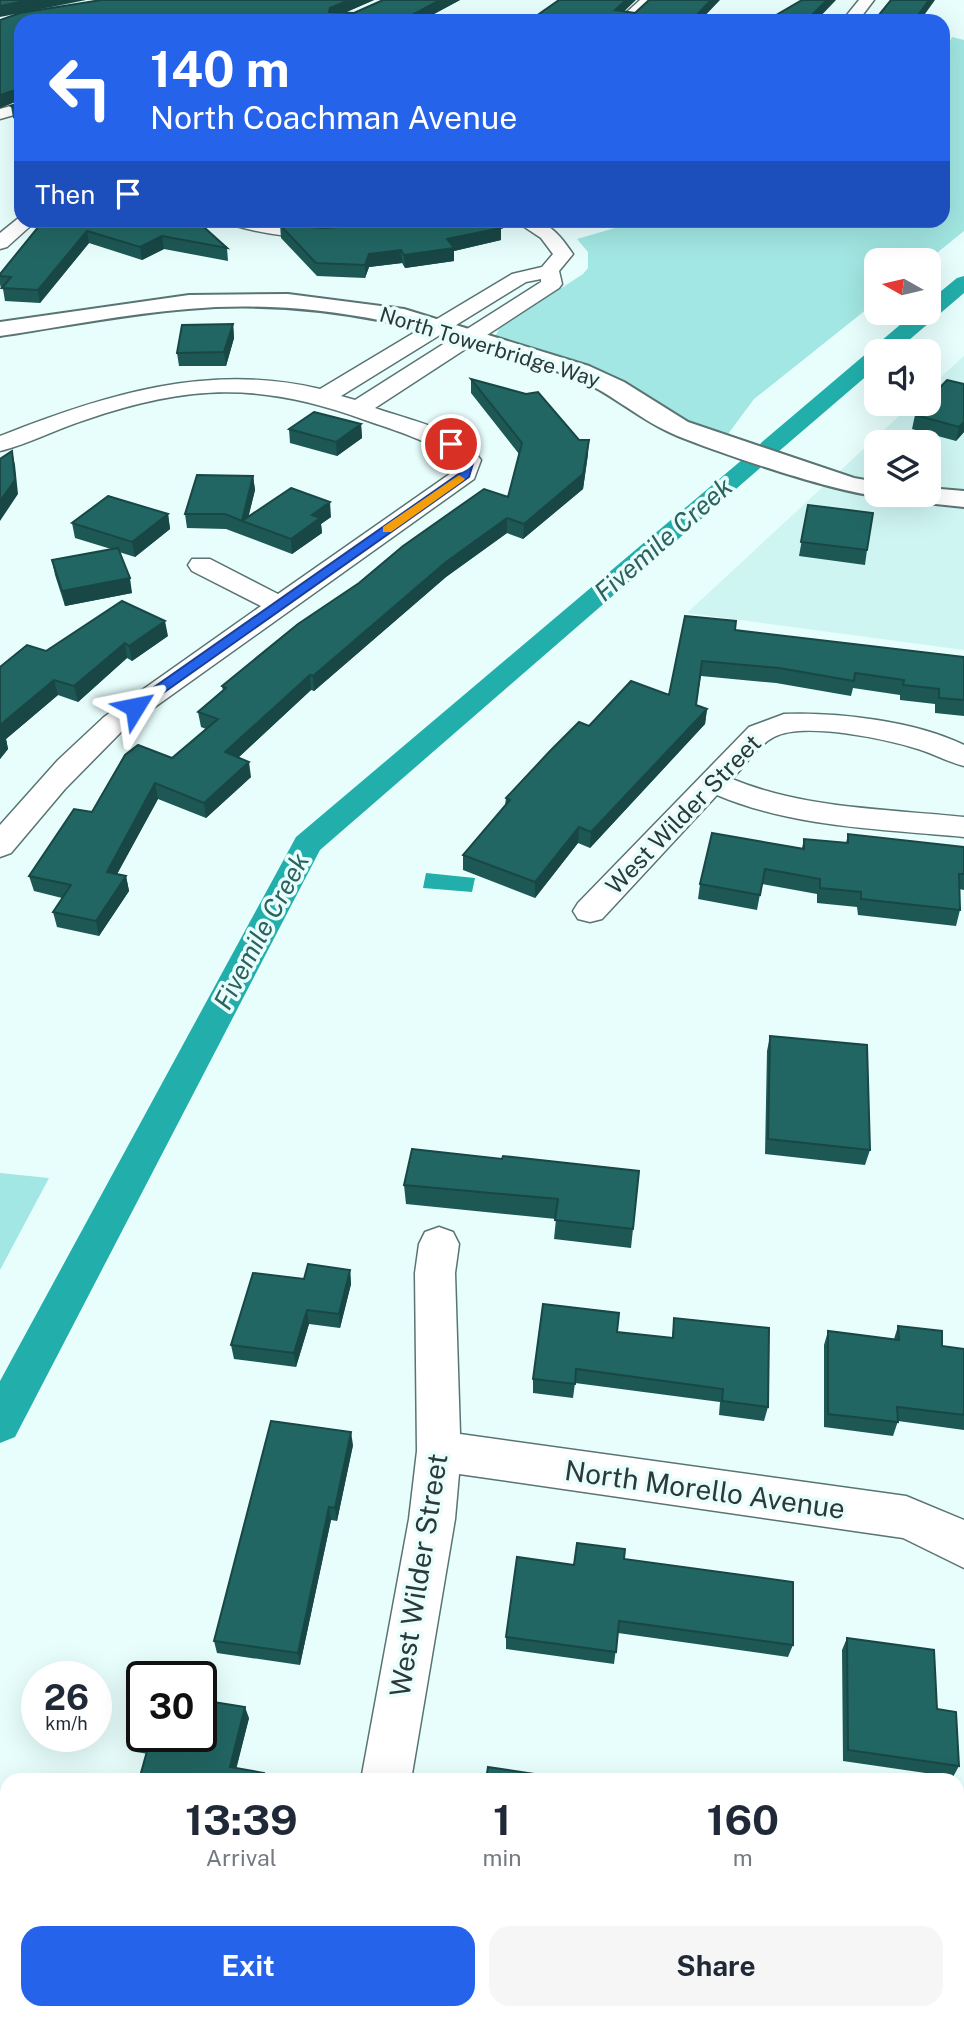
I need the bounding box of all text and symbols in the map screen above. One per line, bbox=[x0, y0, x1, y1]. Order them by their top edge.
text: 140 m bbox=[150, 40, 290, 98]
icon: left bbox=[35, 42, 126, 133]
text: North Coachman Avenue bbox=[150, 99, 517, 136]
icon: arrive bbox=[109, 175, 147, 213]
text: Then bbox=[35, 179, 95, 210]
north arrow bbox=[864, 248, 942, 326]
map controls bbox=[864, 248, 941, 507]
street label: North Towerbridge Way bbox=[377, 302, 603, 392]
button: sound bbox=[864, 339, 941, 416]
pin bbox=[421, 414, 481, 474]
icon: arrive bbox=[432, 425, 470, 463]
button: layers bbox=[864, 430, 941, 507]
water label: Fivemile Creek bbox=[588, 471, 738, 607]
position arrow bbox=[98, 670, 172, 744]
street label: West Wilder Street bbox=[600, 728, 766, 900]
water label: Fivemile Creek bbox=[207, 848, 315, 1014]
street label: West Wilder Street bbox=[382, 1451, 454, 1699]
street label: North Morello Avenue bbox=[563, 1453, 847, 1525]
speed limit sign: 30 bbox=[126, 1661, 217, 1752]
text: 26 bbox=[44, 1677, 89, 1718]
text: km/h bbox=[45, 1713, 88, 1734]
text: 13:39 bbox=[185, 1795, 298, 1844]
text: 1 bbox=[493, 1795, 511, 1844]
text: 160 bbox=[706, 1795, 779, 1844]
text: Arrival bbox=[206, 1844, 277, 1871]
text: min bbox=[483, 1844, 522, 1871]
text: m bbox=[733, 1844, 753, 1871]
button: Exit bbox=[21, 1926, 475, 2006]
button: Share bbox=[489, 1926, 943, 2006]

